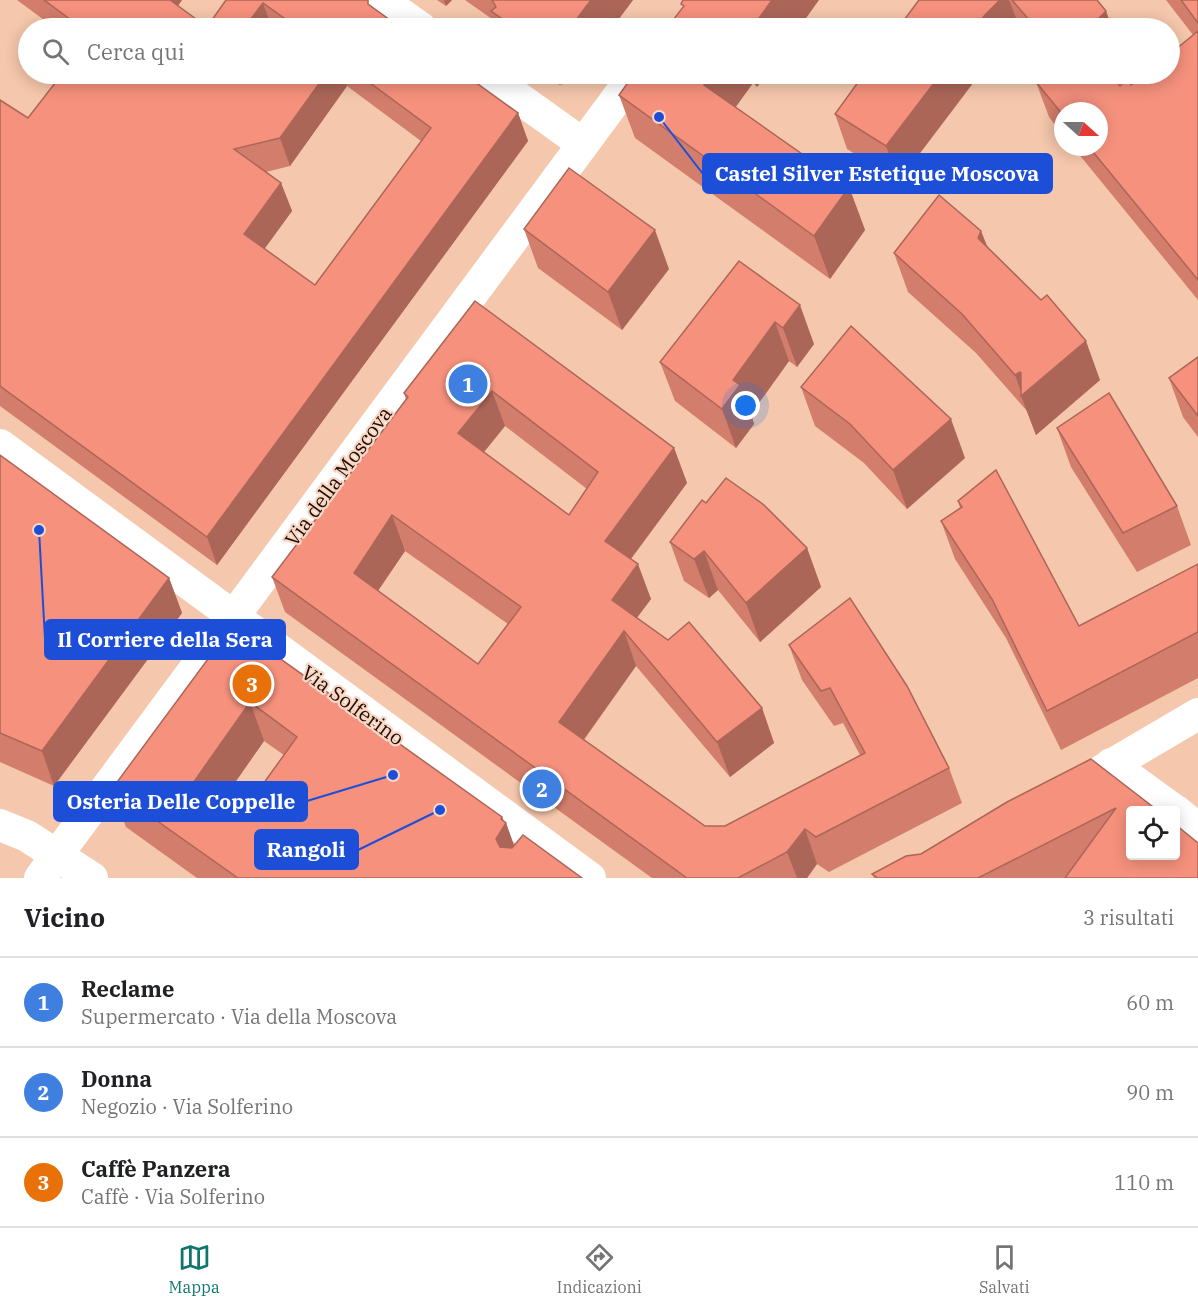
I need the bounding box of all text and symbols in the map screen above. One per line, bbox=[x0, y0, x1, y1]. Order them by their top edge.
search box bbox=[18, 18, 1180, 84]
icon: search bbox=[39, 35, 72, 68]
text: Cerca qui bbox=[87, 37, 185, 66]
north arrow bbox=[1054, 102, 1108, 156]
callout: Castel Silver Estetique Moscova bbox=[703, 154, 1052, 193]
text: Castel Silver Estetique Moscova bbox=[715, 159, 1039, 187]
pin: 1 bbox=[448, 362, 488, 406]
your location bbox=[731, 391, 760, 420]
street label: Via della Moscova bbox=[278, 401, 398, 551]
callout: Il Corriere della Sera bbox=[45, 620, 285, 659]
text: Il Corriere della Sera bbox=[57, 625, 273, 653]
street label: Via Solferino bbox=[296, 659, 410, 751]
pin: 3 bbox=[232, 662, 272, 706]
pin: 2 bbox=[522, 766, 562, 812]
callout: Osteria Delle Coppelle bbox=[54, 782, 307, 821]
text: Osteria Delle Coppelle bbox=[67, 787, 295, 815]
map controls bbox=[1126, 806, 1180, 860]
button: locate bbox=[1126, 806, 1180, 860]
callout: Rangoli bbox=[255, 830, 358, 869]
text: Rangoli bbox=[266, 835, 346, 863]
text: Vicino bbox=[24, 900, 105, 934]
text: 3 risultati bbox=[1083, 904, 1174, 931]
text: Reclame bbox=[81, 974, 174, 1003]
text: 1 bbox=[38, 989, 50, 1016]
text: 60 m bbox=[1126, 989, 1174, 1016]
text: Supermercato · Via della Moscova bbox=[81, 1003, 397, 1030]
text: Donna bbox=[81, 1064, 152, 1093]
text: 2 bbox=[38, 1079, 50, 1106]
text: 90 m bbox=[1126, 1079, 1174, 1106]
text: Negozio · Via Solferino bbox=[81, 1093, 293, 1120]
text: Caffè Panzera bbox=[81, 1154, 231, 1183]
text: 3 bbox=[38, 1169, 50, 1196]
text: 110 m bbox=[1114, 1169, 1174, 1196]
text: Caffè · Via Solferino bbox=[81, 1183, 265, 1210]
tab: Mappa bbox=[169, 1241, 220, 1297]
tab: Indicazioni bbox=[557, 1241, 642, 1297]
tab: Salvati bbox=[979, 1241, 1029, 1297]

